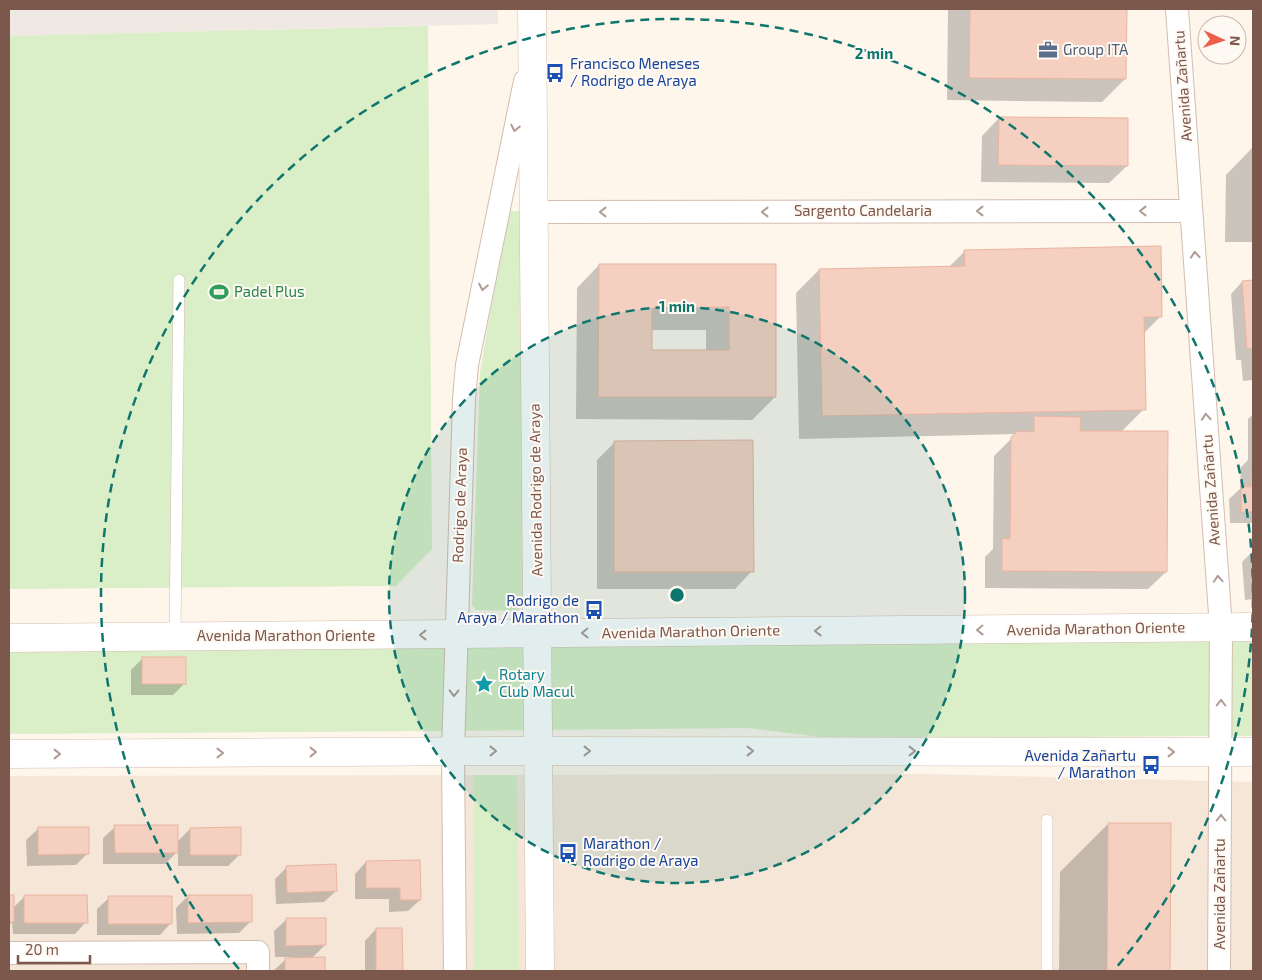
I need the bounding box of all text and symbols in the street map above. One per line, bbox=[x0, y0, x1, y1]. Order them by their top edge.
north arrow bbox=[1197, 15, 1247, 65]
street label: Avenida Zañartu bbox=[1169, 30, 1195, 142]
text: N bbox=[1227, 35, 1244, 46]
office icon: Group ITA bbox=[1037, 39, 1059, 61]
place label: Group ITA bbox=[1063, 40, 1129, 58]
text: 2 min bbox=[855, 44, 893, 62]
place label: Francisco Meneses / Rodrigo de Araya bbox=[570, 54, 700, 89]
bus stop icon: Francisco Meneses / Rodrigo de Araya bbox=[544, 62, 566, 84]
one-way arrow bbox=[511, 124, 521, 132]
street label: Sargento Candelaria bbox=[794, 201, 932, 219]
one-way arrow bbox=[976, 206, 984, 216]
one-way arrow bbox=[1138, 206, 1146, 216]
one-way arrow bbox=[598, 207, 606, 217]
one-way arrow bbox=[761, 207, 768, 217]
one-way arrow bbox=[1189, 251, 1200, 259]
sports icon: Padel Plus bbox=[208, 281, 230, 303]
place label: Padel Plus bbox=[234, 282, 305, 300]
one-way arrow bbox=[478, 283, 488, 292]
text: 1 min bbox=[659, 297, 695, 315]
street label: Avenida Rodrigo de Araya bbox=[524, 403, 546, 577]
one-way arrow bbox=[1201, 413, 1212, 421]
street label: Avenida Zañartu bbox=[1197, 434, 1223, 546]
street label: Rodrigo de Araya bbox=[448, 447, 470, 563]
one-way arrow bbox=[1212, 575, 1223, 583]
centre of rings bbox=[668, 586, 686, 604]
place label: Rodrigo de Araya / Marathon bbox=[458, 591, 579, 626]
bus stop icon: Rodrigo de Araya / Marathon bbox=[583, 599, 605, 621]
street label: Avenida Marathon Oriente bbox=[1007, 617, 1185, 639]
street label: Avenida Marathon Oriente bbox=[602, 620, 780, 642]
one-way arrow bbox=[976, 625, 984, 635]
street label: Avenida Marathon Oriente bbox=[197, 626, 375, 644]
one-way arrow bbox=[813, 626, 821, 636]
one-way arrow bbox=[581, 628, 589, 639]
one-way arrow bbox=[418, 630, 426, 640]
place label: Rotary Club Macul bbox=[499, 665, 575, 700]
place icon: Rotary Club Macul bbox=[473, 673, 495, 695]
one-way arrow bbox=[449, 690, 459, 697]
one-way arrow bbox=[1216, 699, 1226, 706]
one-way arrow bbox=[490, 746, 497, 756]
one-way arrow bbox=[584, 746, 592, 756]
one-way arrow bbox=[746, 746, 754, 756]
one-way arrow bbox=[909, 746, 917, 756]
place label: Avenida Zañartu / Marathon bbox=[1024, 746, 1136, 781]
one-way arrow bbox=[310, 747, 317, 757]
one-way arrow bbox=[1168, 747, 1175, 757]
one-way arrow bbox=[216, 748, 224, 758]
one-way arrow bbox=[54, 749, 62, 759]
bus stop icon: Avenida Zañartu / Marathon bbox=[1140, 754, 1162, 776]
one-way arrow bbox=[1216, 813, 1226, 821]
place label: Marathon / Rodrigo de Araya bbox=[583, 834, 699, 869]
street label: Avenida Zañartu bbox=[1210, 838, 1228, 950]
bus stop icon: Marathon / Rodrigo de Araya bbox=[557, 842, 579, 864]
scale bar bbox=[18, 932, 90, 964]
text: 20 m bbox=[25, 940, 59, 958]

